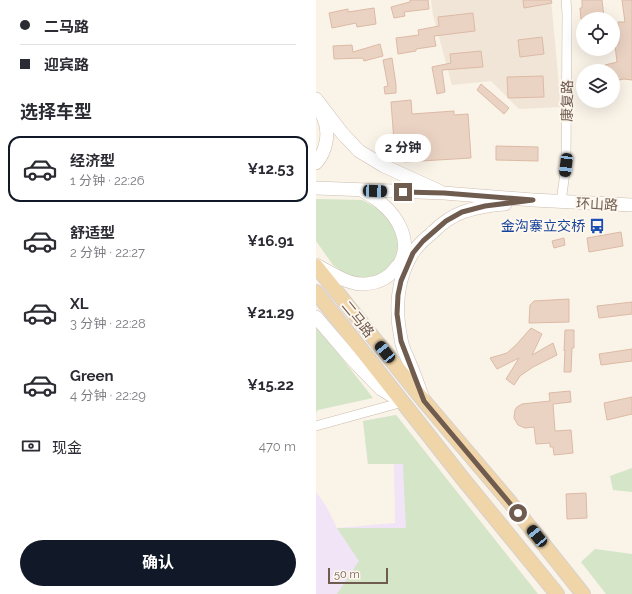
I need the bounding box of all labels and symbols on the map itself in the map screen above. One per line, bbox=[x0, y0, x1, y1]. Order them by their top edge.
street label: 康复路 bbox=[559, 80, 575, 122]
callout: 2 分钟 bbox=[375, 134, 431, 162]
car bbox=[559, 152, 573, 178]
route end bbox=[394, 183, 412, 201]
car bbox=[363, 185, 387, 197]
street label: 环山路 bbox=[576, 195, 618, 213]
bus stop icon: 金沟寨立交桥 bbox=[588, 217, 606, 235]
place label: 金沟寨立交桥 bbox=[501, 218, 585, 234]
street label: 二马路 bbox=[339, 298, 377, 340]
car bbox=[373, 339, 397, 365]
route start bbox=[509, 504, 527, 522]
car bbox=[525, 523, 549, 549]
scale bar bbox=[328, 566, 388, 585]

